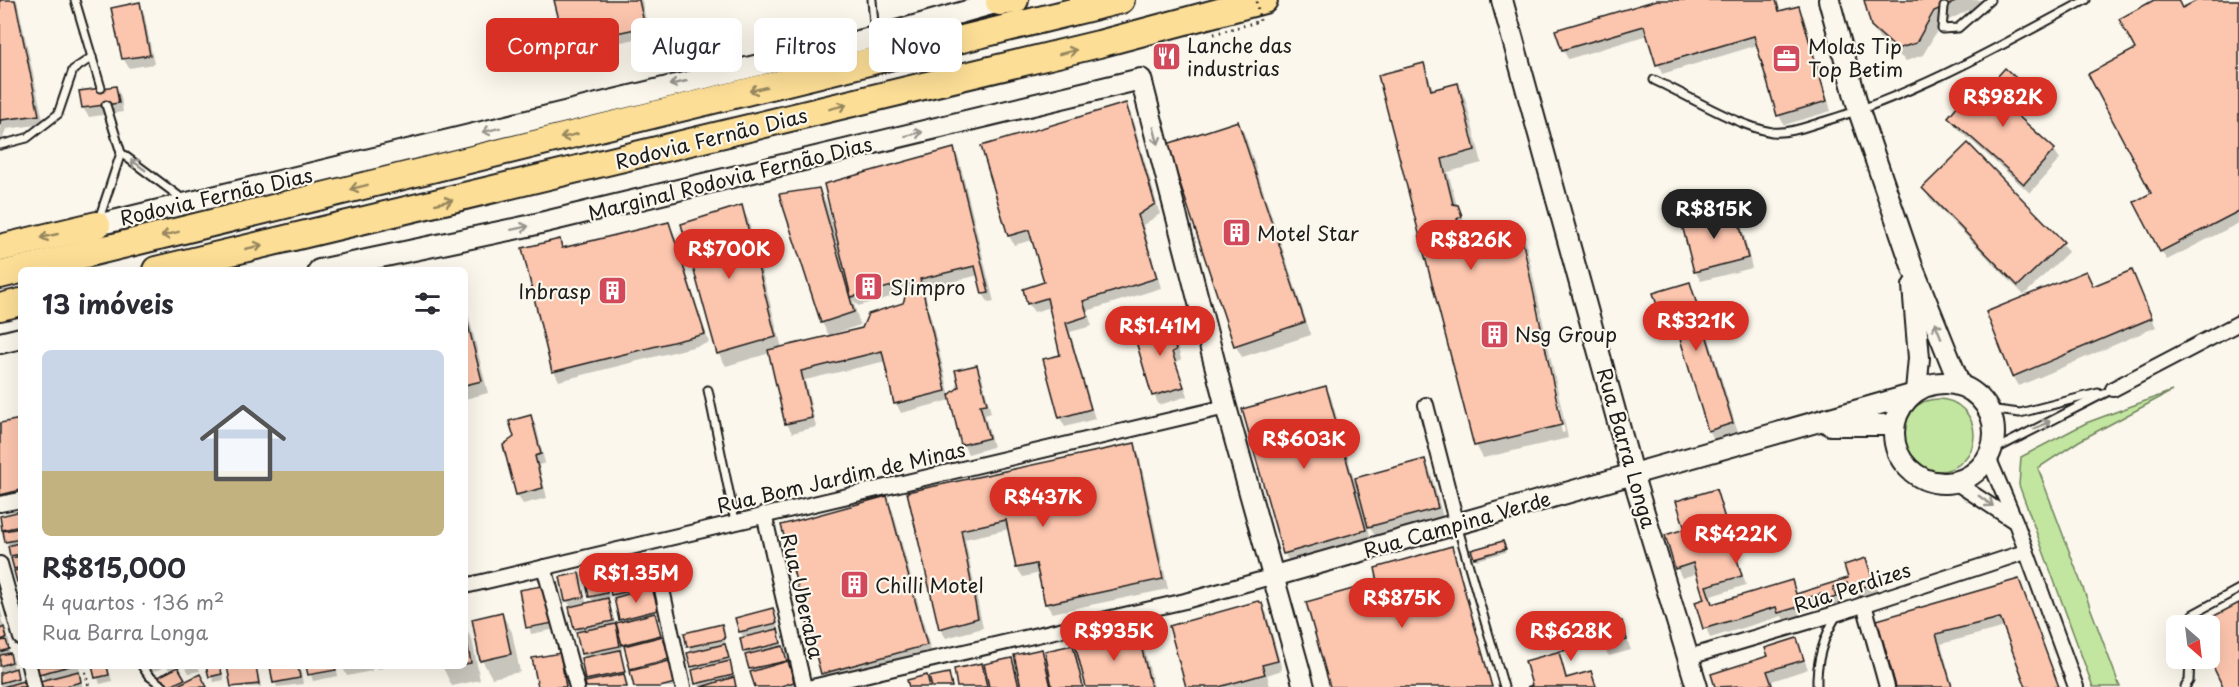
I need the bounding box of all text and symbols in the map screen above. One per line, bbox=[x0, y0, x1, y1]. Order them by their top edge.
chip: Comprar bbox=[486, 18, 619, 72]
chip: Alugar bbox=[631, 18, 742, 72]
chip: Filtros bbox=[754, 18, 857, 72]
chip: Novo bbox=[869, 18, 962, 72]
place label: Lanche das industrias bbox=[1187, 30, 1292, 83]
place label: Molas Tip Top Betim bbox=[1808, 31, 1903, 84]
restaurant icon: Lanche das industrias bbox=[1150, 40, 1182, 72]
office icon: Molas Tip Top Betim bbox=[1771, 42, 1803, 74]
one-way arrow bbox=[1058, 45, 1077, 57]
pin: R$982K bbox=[1954, 77, 2052, 128]
one-way arrow bbox=[668, 78, 687, 90]
text: R$982K bbox=[1963, 81, 2043, 111]
one-way arrow bbox=[749, 84, 768, 96]
street label: Rodovia Fernão Dias bbox=[612, 100, 810, 176]
one-way arrow bbox=[828, 101, 847, 113]
one-way arrow bbox=[481, 124, 500, 136]
one-way arrow bbox=[1150, 126, 1162, 145]
one-way arrow bbox=[904, 127, 923, 139]
street label: Marginal Rodovia Fernão Dias bbox=[585, 128, 875, 228]
one-way arrow bbox=[560, 130, 579, 142]
street label: Rodovia Fernão Dias bbox=[117, 159, 315, 233]
one-way arrow bbox=[130, 159, 146, 172]
one-way arrow bbox=[350, 182, 369, 194]
pin: R$815K bbox=[1665, 189, 1763, 240]
text: R$815K bbox=[1676, 193, 1752, 223]
one-way arrow bbox=[434, 195, 453, 207]
building icon: Motel Star bbox=[1220, 217, 1252, 249]
place label: Motel Star bbox=[1257, 218, 1359, 248]
pin: R$826K bbox=[1422, 220, 1520, 271]
one-way arrow bbox=[509, 222, 529, 233]
text: R$826K bbox=[1430, 224, 1512, 254]
one-way arrow bbox=[161, 228, 180, 240]
pin: R$700K bbox=[680, 229, 778, 280]
one-way arrow bbox=[39, 231, 58, 243]
text: R$700K bbox=[688, 233, 770, 263]
one-way arrow bbox=[244, 240, 263, 252]
building icon: SIimpro bbox=[853, 271, 885, 303]
place label: SIimpro bbox=[890, 272, 965, 302]
building icon: Inbrasp bbox=[596, 275, 628, 307]
place label: Inbrasp bbox=[519, 276, 591, 306]
text: 13 imóveis bbox=[42, 284, 174, 323]
icon: filters bbox=[411, 287, 444, 320]
pin: R$321K bbox=[1647, 301, 1745, 352]
text: R$321K bbox=[1657, 305, 1735, 335]
pin: R$1.41M bbox=[1105, 306, 1215, 357]
text: R$1.41M bbox=[1119, 310, 1201, 340]
building icon: Nsg Group bbox=[1478, 318, 1510, 350]
place label: Nsg Group bbox=[1515, 319, 1617, 349]
one-way arrow bbox=[1932, 322, 1943, 340]
street label: Rua Barra Longa bbox=[1590, 364, 1664, 532]
icon: home bbox=[189, 389, 297, 497]
pin: R$603K bbox=[1255, 419, 1353, 470]
one-way arrow bbox=[2033, 419, 2051, 431]
text: R$603K bbox=[1262, 423, 1346, 453]
street label: Rua Bom Jardim de Minas bbox=[714, 434, 968, 520]
pin: R$437K bbox=[994, 477, 1092, 528]
text: R$437K bbox=[1004, 481, 1082, 511]
street label: Rua Campina Verde bbox=[1360, 483, 1554, 565]
one-way arrow bbox=[1977, 495, 1993, 507]
pin: R$422K bbox=[1687, 514, 1785, 565]
text: R$422K bbox=[1695, 518, 1777, 548]
street label: Rua Uberaba bbox=[774, 530, 832, 662]
text: R$815,000 bbox=[42, 548, 186, 587]
pin: R$1.35M bbox=[581, 553, 691, 604]
street label: Rua Perdizes bbox=[1790, 554, 1914, 620]
text: R$1.35M bbox=[593, 557, 679, 587]
building icon: Chilli Motel bbox=[838, 569, 870, 601]
place label: Chilli Motel bbox=[875, 570, 984, 600]
pin: R$875K bbox=[1353, 578, 1451, 629]
text: R$875K bbox=[1363, 582, 1441, 612]
text: 4 quartos · 136 m² bbox=[42, 587, 224, 617]
pin: R$935K bbox=[1065, 611, 1163, 662]
pin: R$628K bbox=[1522, 611, 1620, 662]
text: R$935K bbox=[1074, 615, 1154, 645]
text: R$628K bbox=[1530, 615, 1612, 645]
north arrow bbox=[2166, 615, 2220, 669]
map controls bbox=[2166, 615, 2220, 669]
text: Rua Barra Longa bbox=[42, 617, 208, 647]

